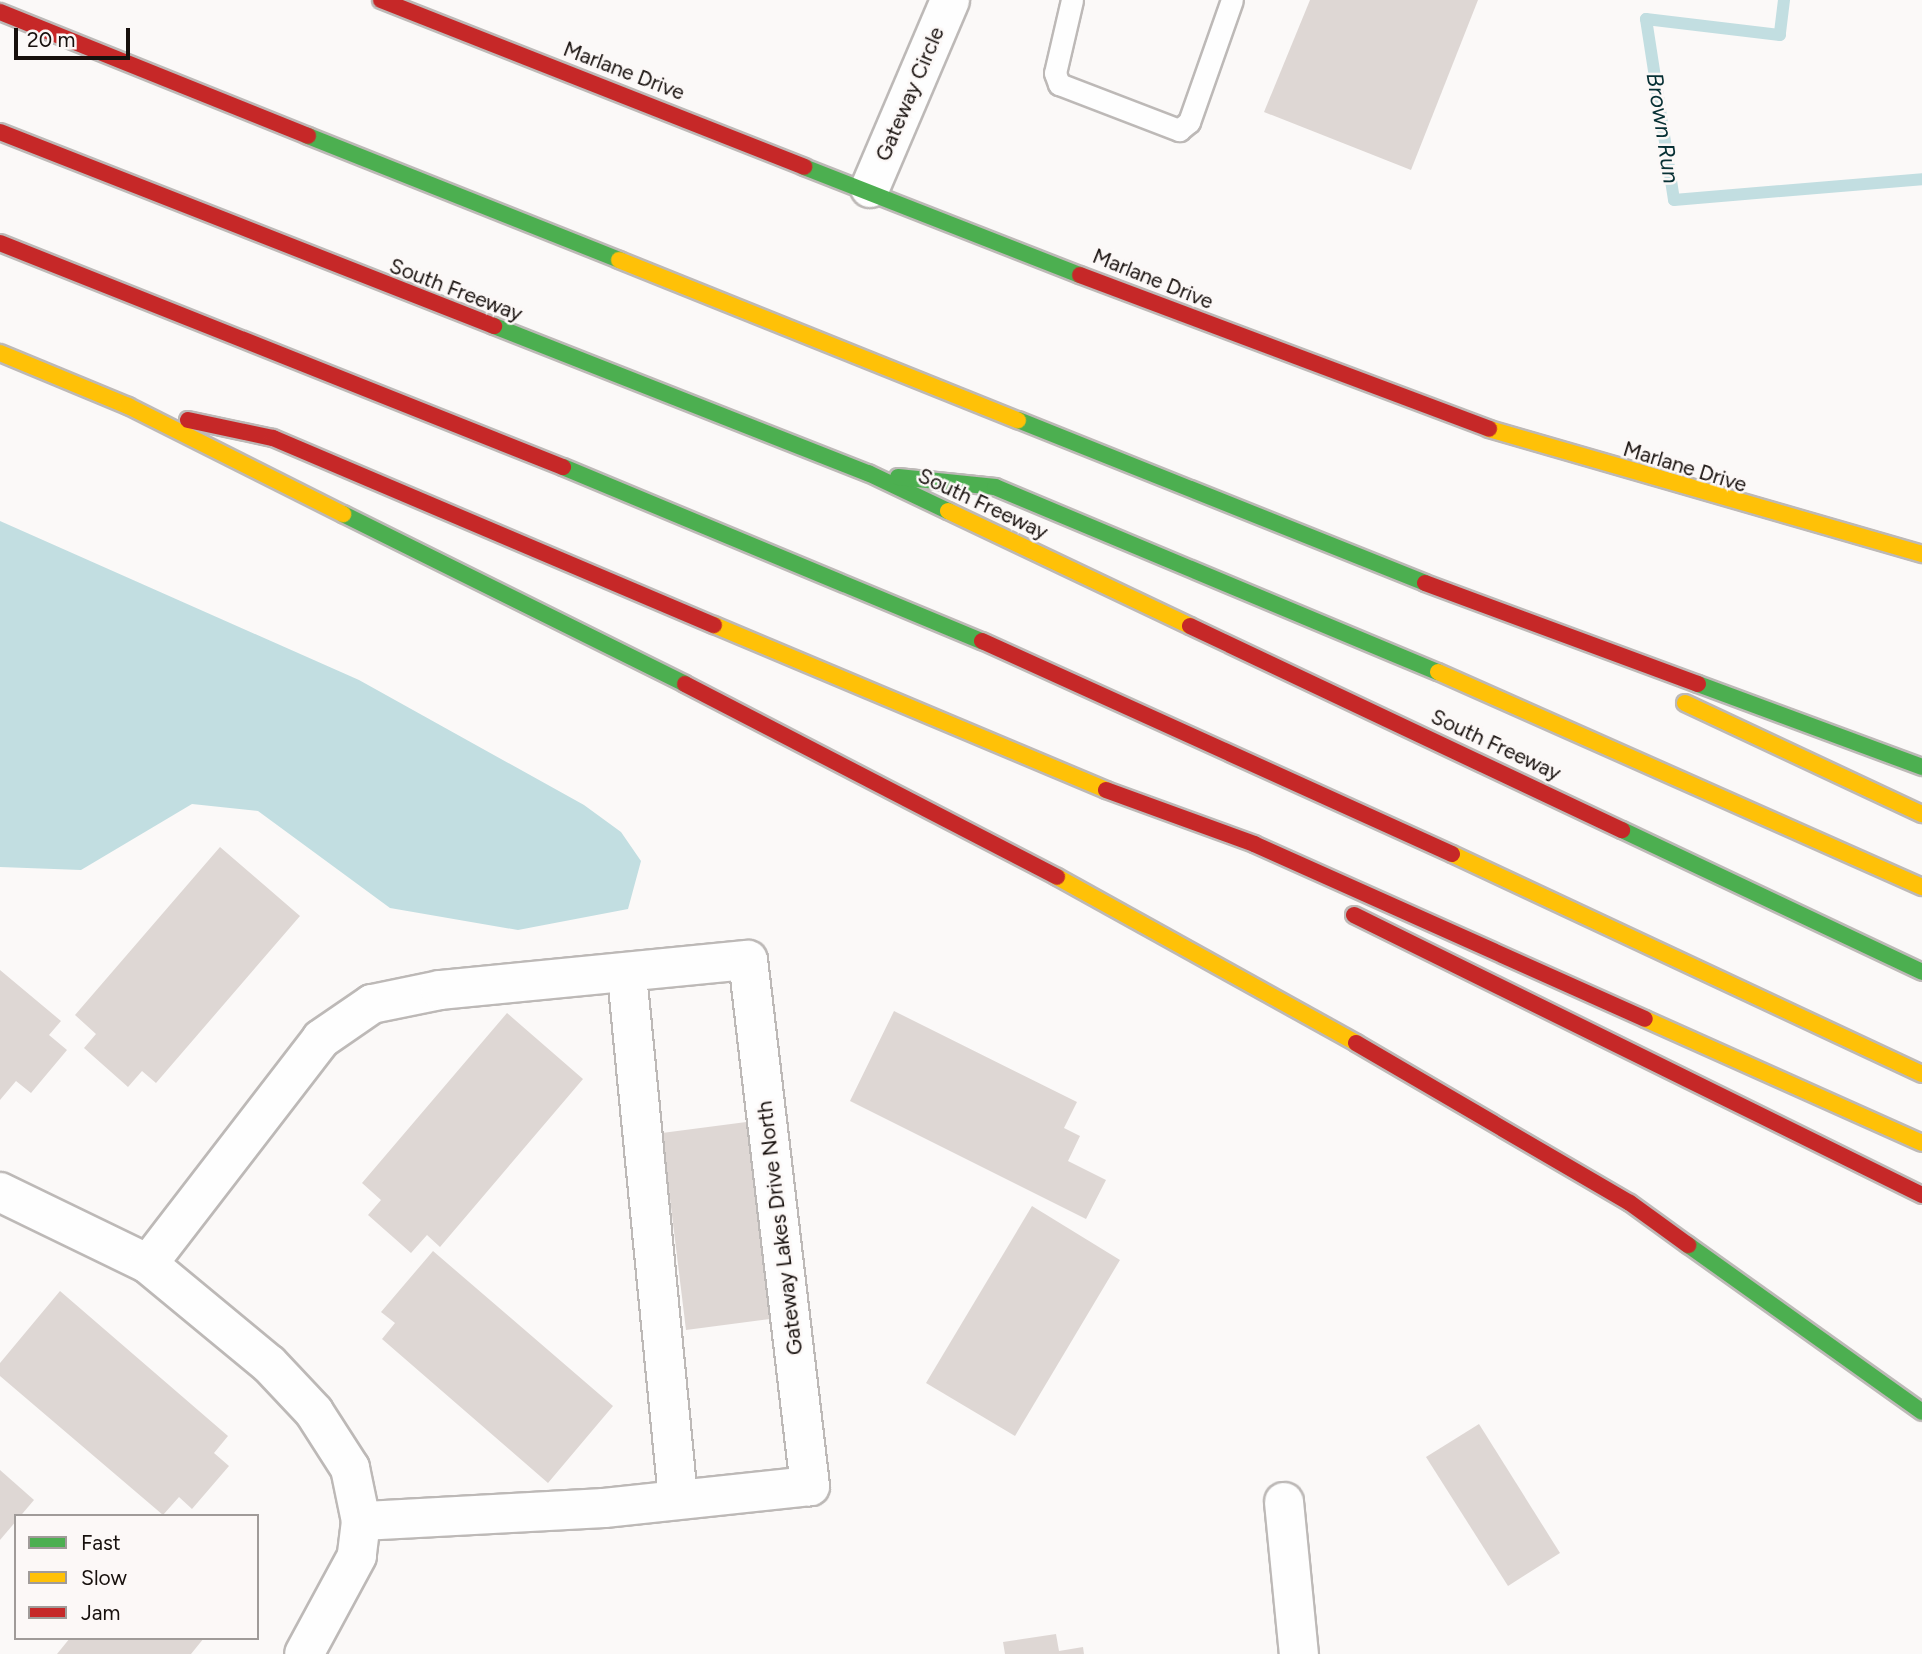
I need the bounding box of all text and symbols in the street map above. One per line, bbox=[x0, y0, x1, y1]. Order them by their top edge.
scale bar bbox=[18, 14, 133, 58]
street label: Gateway Circle bbox=[870, 23, 950, 165]
text: 20 m bbox=[27, 27, 75, 52]
street label: Marlane Drive bbox=[560, 36, 688, 106]
water label: Brown Run bbox=[1641, 71, 1685, 185]
street label: Marlane Drive bbox=[1089, 243, 1217, 315]
street label: South Freeway bbox=[386, 253, 526, 327]
street label: Marlane Drive bbox=[1620, 436, 1750, 498]
street label: South Freeway bbox=[914, 463, 1052, 545]
street label: South Freeway bbox=[1427, 704, 1565, 786]
street label: Gateway Lakes Drive North bbox=[752, 1100, 808, 1356]
legend bbox=[14, 1514, 259, 1640]
text: Fast bbox=[81, 1530, 121, 1555]
text: Slow bbox=[81, 1565, 127, 1590]
text: Jam bbox=[81, 1600, 120, 1625]

